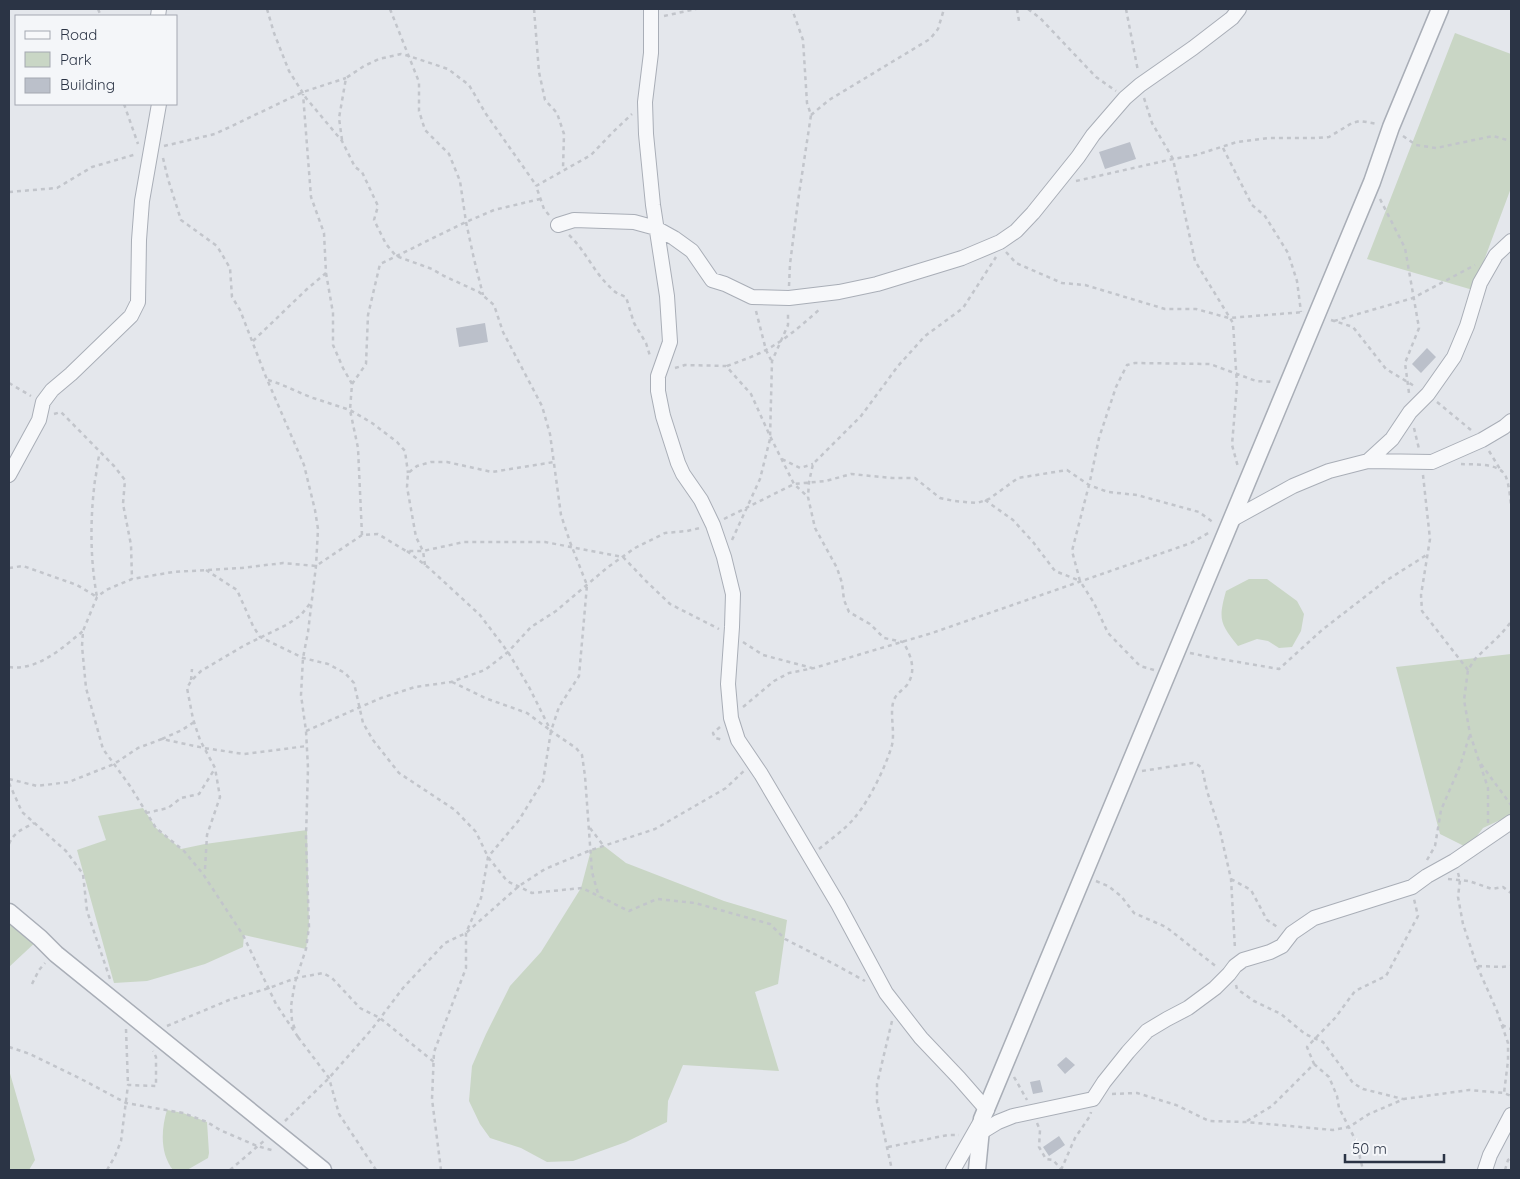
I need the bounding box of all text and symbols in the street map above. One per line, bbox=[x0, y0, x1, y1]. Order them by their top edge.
legend bbox=[15, 15, 178, 105]
text: Road bbox=[60, 25, 97, 44]
text: Park bbox=[60, 50, 92, 69]
text: Building bbox=[60, 75, 115, 94]
scale bar bbox=[1345, 1132, 1444, 1164]
text: 50 m bbox=[1352, 1139, 1387, 1158]

